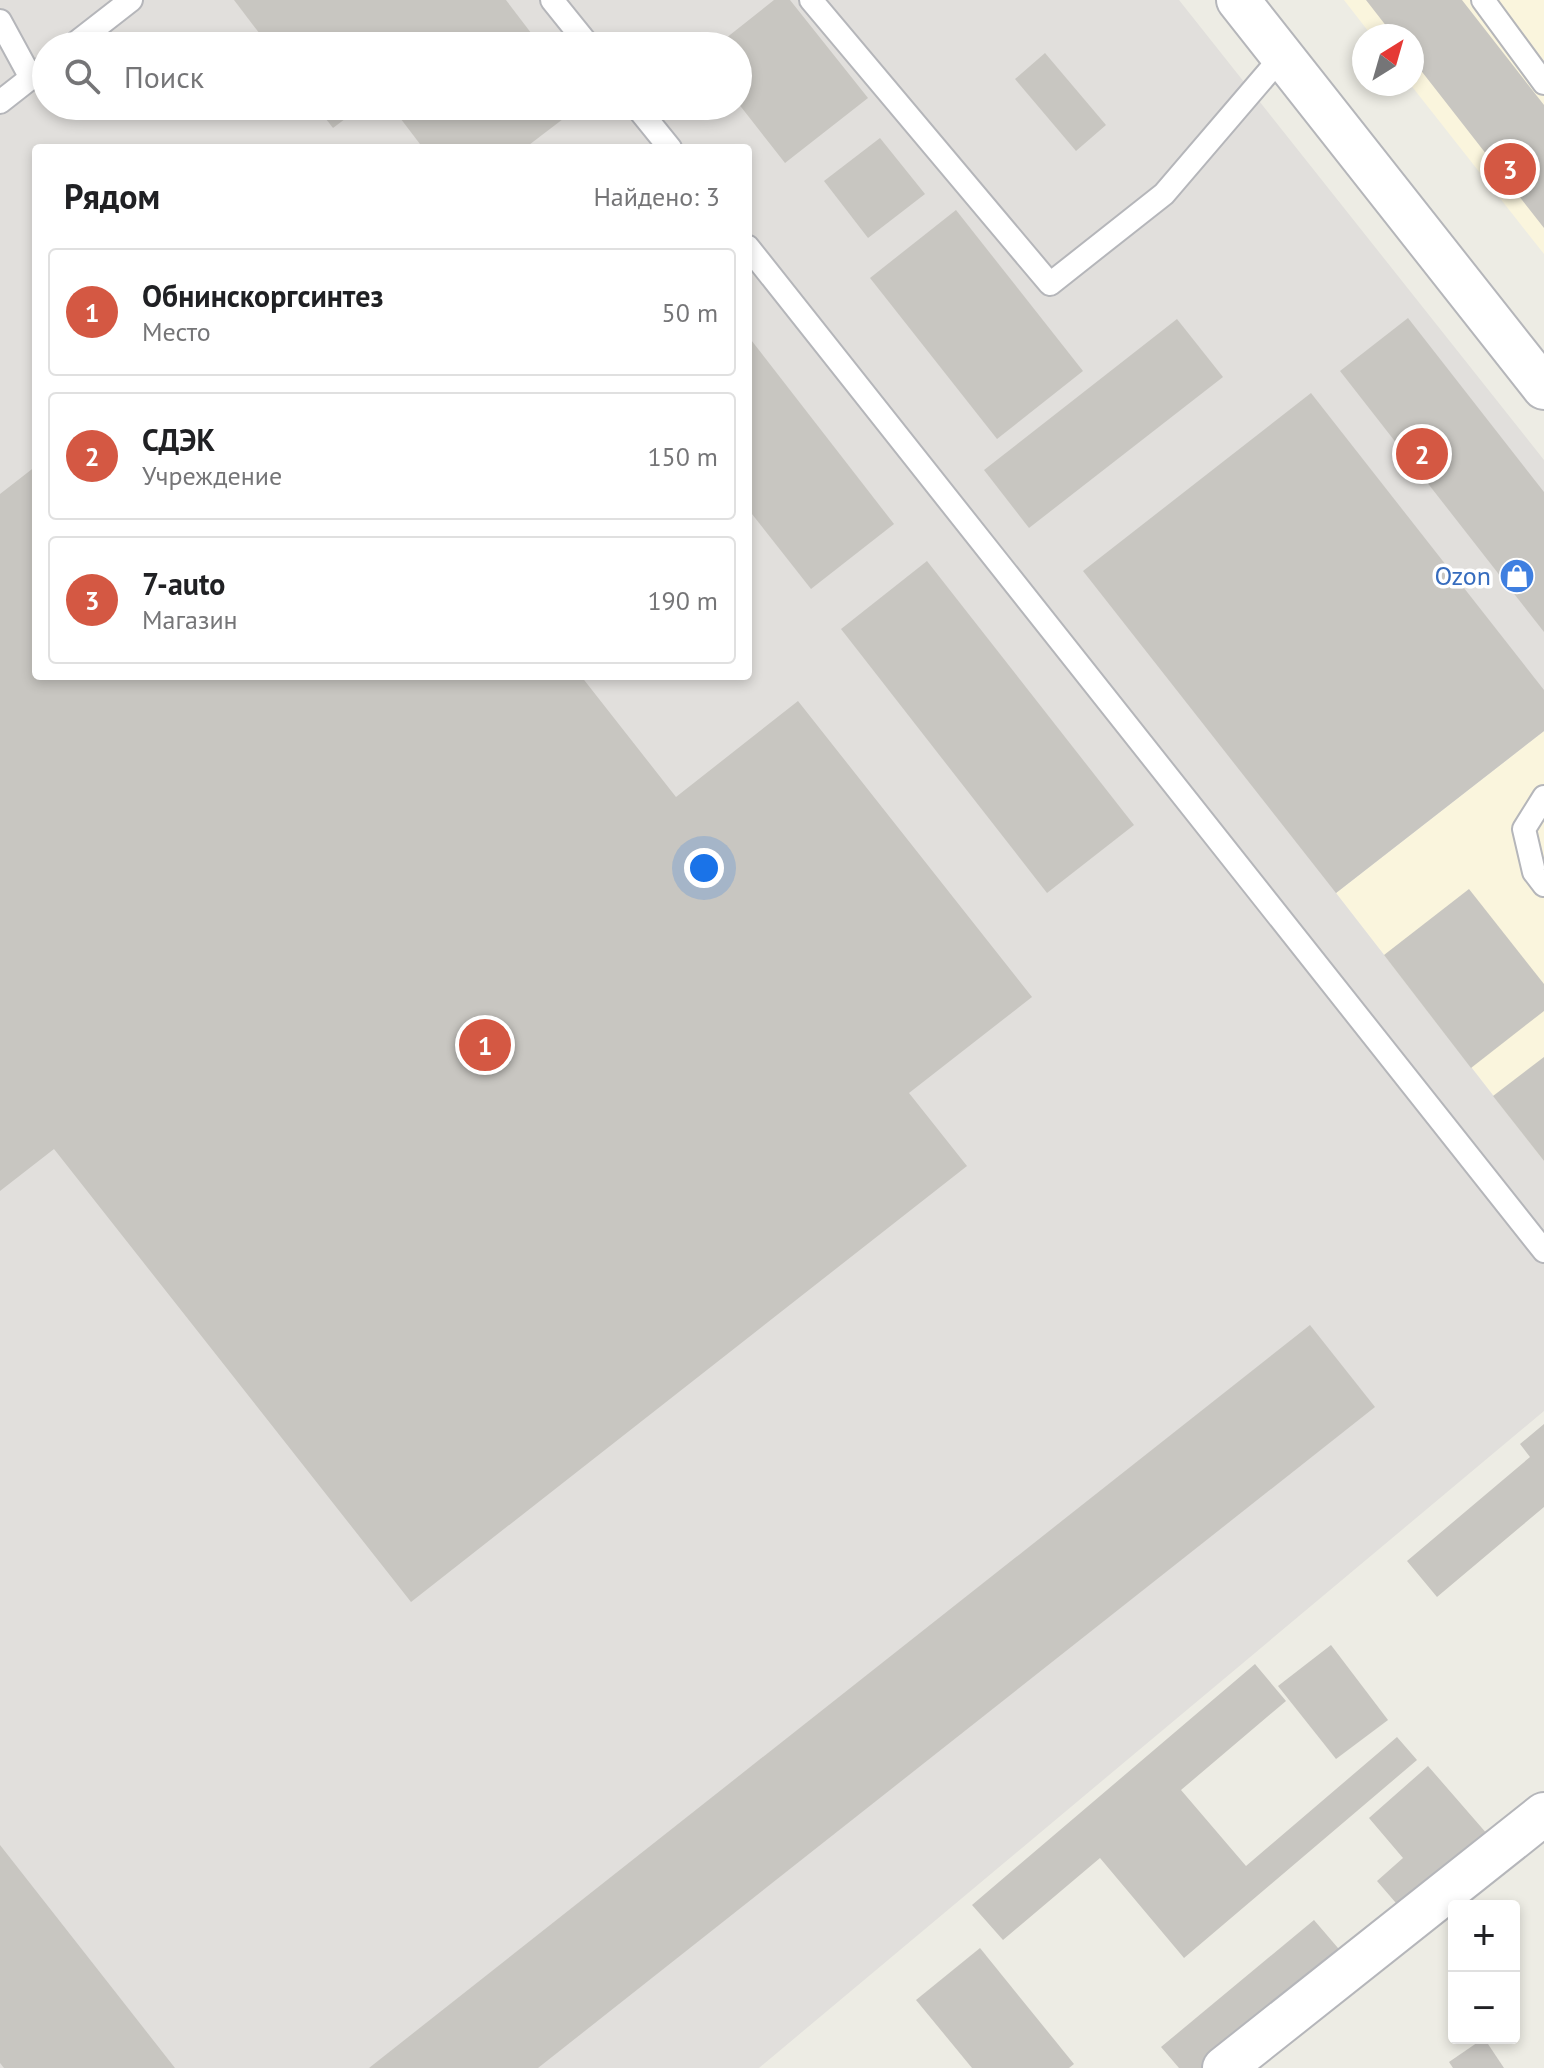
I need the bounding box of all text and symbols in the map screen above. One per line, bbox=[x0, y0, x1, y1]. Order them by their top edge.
north arrow bbox=[1352, 24, 1424, 96]
search box bbox=[32, 32, 752, 120]
icon: search bbox=[60, 54, 104, 98]
text: Поиск bbox=[124, 57, 204, 96]
pin: 3 bbox=[1484, 139, 1536, 199]
text: Рядом bbox=[64, 174, 160, 218]
text: Найдено: 3 bbox=[593, 180, 720, 213]
text: Обнинскоргсинтез bbox=[142, 276, 383, 315]
text: 1 bbox=[85, 296, 99, 329]
text: 50 m bbox=[662, 296, 718, 329]
text: Место bbox=[142, 315, 211, 348]
text: СДЭК bbox=[142, 420, 215, 459]
pin: 2 bbox=[1396, 424, 1448, 484]
text: 2 bbox=[85, 440, 99, 473]
text: 150 m bbox=[647, 440, 718, 473]
text: Учреждение bbox=[142, 459, 282, 492]
shop icon: Ozon bbox=[1498, 557, 1536, 595]
place label: Ozon bbox=[1434, 559, 1491, 592]
text: 7-auto bbox=[142, 564, 225, 603]
text: 3 bbox=[85, 584, 99, 617]
text: 190 m bbox=[647, 584, 718, 617]
text: Магазин bbox=[142, 603, 238, 636]
your location bbox=[684, 848, 724, 888]
pin: 1 bbox=[459, 1015, 511, 1075]
map controls bbox=[1448, 1900, 1520, 2044]
button: + bbox=[1448, 1900, 1520, 1972]
button: − bbox=[1448, 1972, 1520, 2044]

